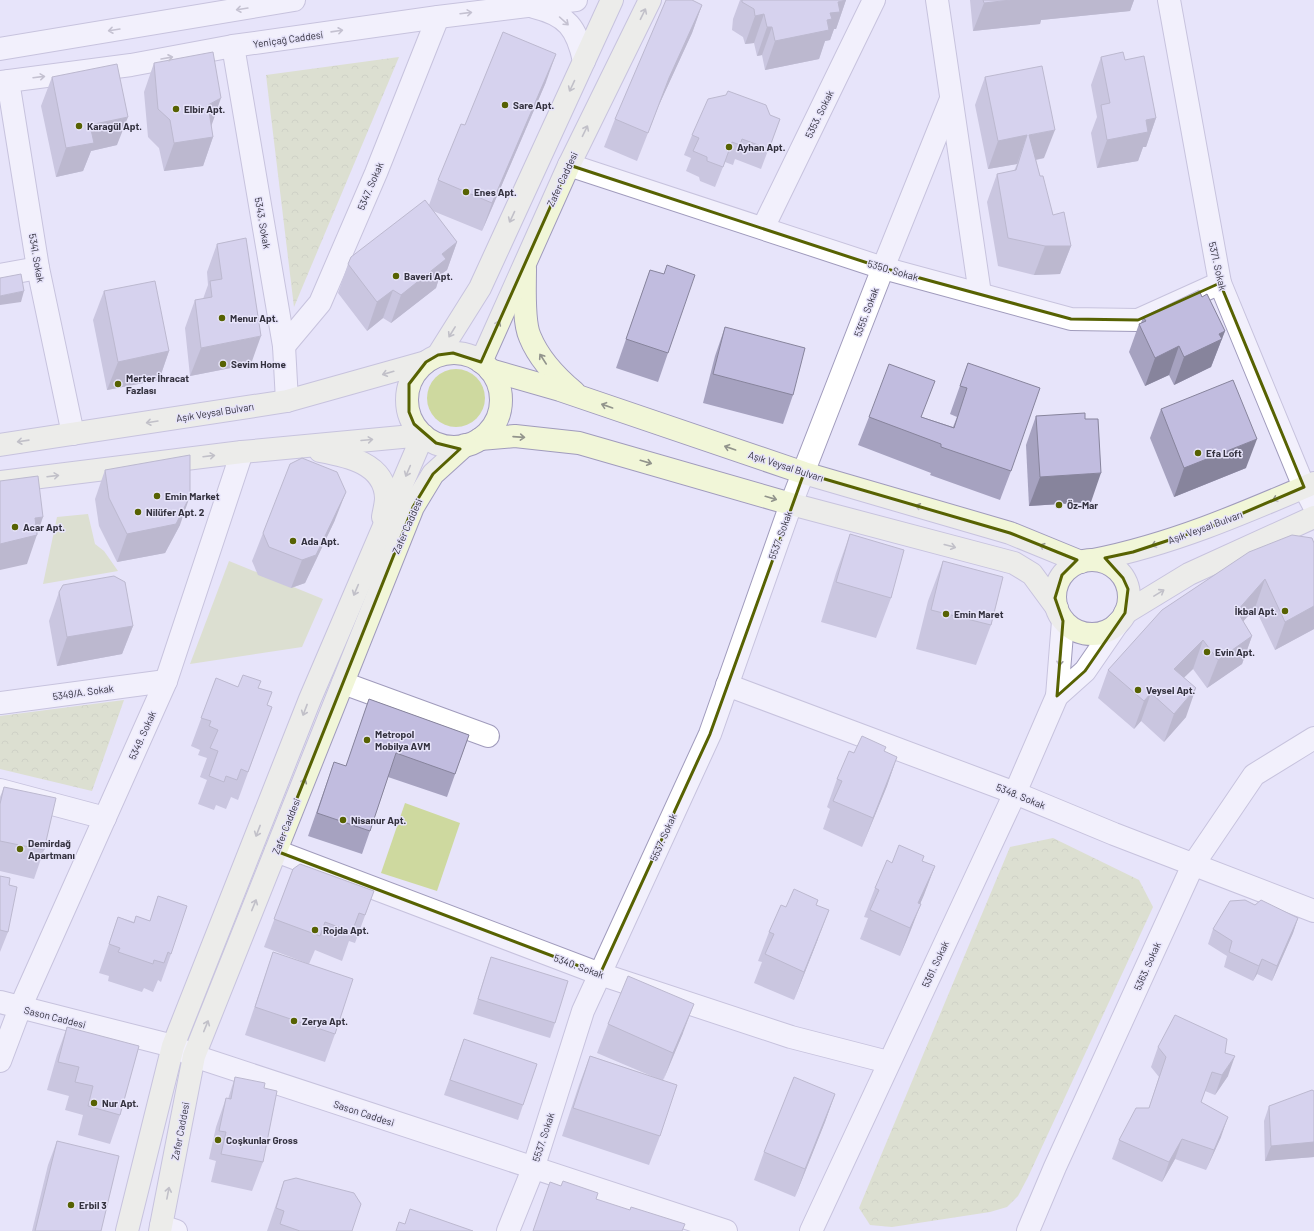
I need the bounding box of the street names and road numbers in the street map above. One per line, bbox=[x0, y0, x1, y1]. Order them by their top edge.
street label: Yeniçağ Caddesi bbox=[252, 28, 324, 50]
street label: 5353. Sokak bbox=[802, 88, 836, 140]
street label: Zafer Caddesi bbox=[544, 150, 580, 208]
street label: 5347. Sokak bbox=[355, 160, 385, 212]
street label: 5343. Sokak bbox=[253, 196, 273, 250]
street label: 5341. Sokak bbox=[27, 233, 47, 283]
street label: 5371. Sokak bbox=[1207, 240, 1229, 292]
street label: 5350. Sokak bbox=[866, 257, 920, 283]
street label: 5355. Sokak bbox=[851, 286, 881, 338]
street label: Aşık Veysal Bulvarı bbox=[175, 400, 255, 424]
street label: Aşık Veysal Bulvarı bbox=[747, 448, 825, 484]
street label: Zafer Caddesi bbox=[389, 496, 425, 556]
street label: Aşık Veysal Bulvarı bbox=[1166, 508, 1244, 546]
street label: 5537. Sokak bbox=[766, 509, 794, 561]
street label: 5349/A. Sokak bbox=[52, 682, 114, 702]
street label: 5349. Sokak bbox=[126, 709, 158, 761]
street label: 5348. Sokak bbox=[995, 781, 1047, 811]
street label: Zafer Caddesi bbox=[269, 796, 303, 856]
street label: 5537. Sokak bbox=[647, 811, 679, 863]
street label: 5361. Sokak bbox=[919, 939, 951, 989]
street label: 5363. Sokak bbox=[1131, 940, 1163, 992]
street label: 5340. Sokak bbox=[552, 951, 606, 981]
street label: Sason Caddesi bbox=[23, 1004, 87, 1030]
street label: Sason Caddesi bbox=[332, 1098, 396, 1128]
street label: Zafer Caddesi bbox=[168, 1101, 192, 1161]
street label: 5537. Sokak bbox=[529, 1111, 557, 1163]

